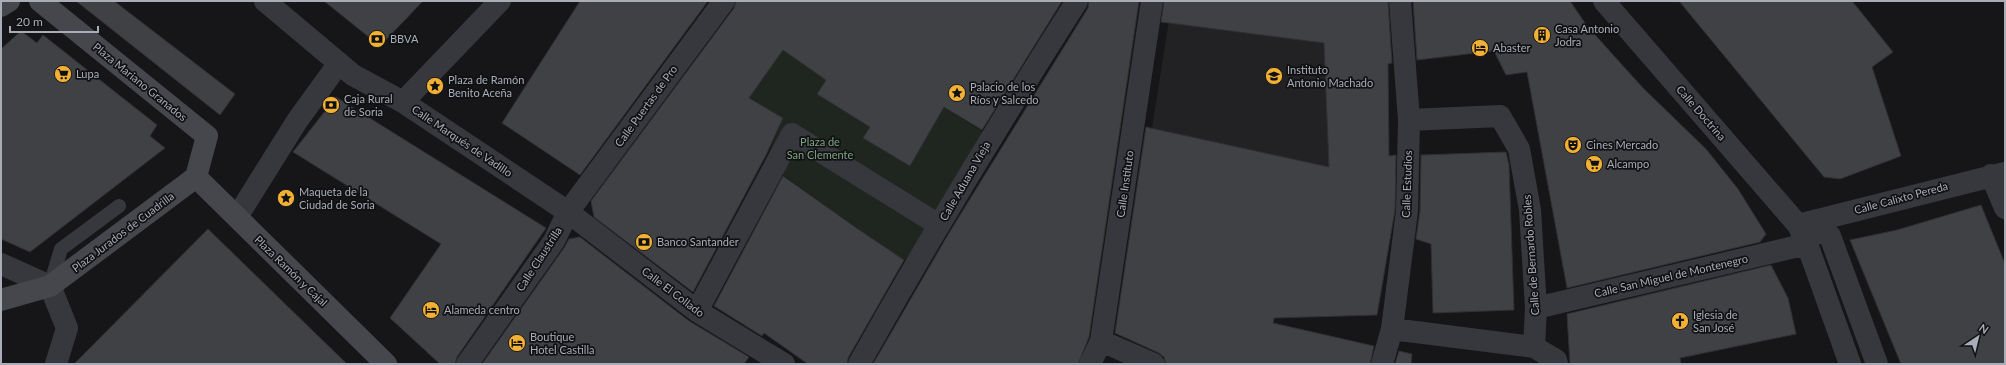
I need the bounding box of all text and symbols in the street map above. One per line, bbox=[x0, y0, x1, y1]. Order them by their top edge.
scale bar bbox=[10, 8, 98, 34]
text: 20 m bbox=[16, 14, 43, 29]
place label: Casa Antonio Jodra bbox=[1555, 22, 1619, 48]
building icon: Casa Antonio Jodra bbox=[1532, 25, 1552, 45]
bank icon: BBVA bbox=[367, 29, 387, 49]
place label: BBVA bbox=[390, 32, 419, 45]
hotel icon: Abaster bbox=[1470, 38, 1490, 58]
street label: Plaza Mariano Granados bbox=[91, 40, 190, 124]
place label: Abaster bbox=[1493, 41, 1531, 54]
street label: Calle Puertas de Pro bbox=[612, 62, 679, 149]
place label: Instituto Antonio Machado bbox=[1287, 63, 1373, 89]
supermarket icon: Lupa bbox=[53, 64, 73, 84]
school or university icon: Instituto Antonio Machado bbox=[1264, 66, 1284, 86]
place label: Lupa bbox=[76, 67, 99, 80]
place label: Plaza de Ramón Benito Aceña bbox=[448, 73, 524, 99]
place icon: Plaza de Ramón Benito Aceña bbox=[425, 76, 445, 96]
place label: Palacio de los Ríos y Salcedo bbox=[970, 80, 1039, 106]
place icon: Palacio de los Ríos y Salcedo bbox=[947, 83, 967, 103]
street label: Calle Doctrina bbox=[1674, 83, 1729, 143]
place label: Caja Rural de Soria bbox=[344, 92, 393, 118]
bank icon: Caja Rural de Soria bbox=[321, 95, 341, 115]
street label: Calle Marqués de Vadillo bbox=[410, 102, 515, 179]
park label: Plaza de San Clemente bbox=[787, 135, 854, 161]
theatre icon: Cines Mercado bbox=[1563, 135, 1583, 155]
place label: Cines Mercado bbox=[1586, 138, 1658, 151]
street label: Calle Aduana Vieja bbox=[937, 139, 993, 223]
street label: Calle Instituto bbox=[1113, 150, 1136, 218]
street label: Calle Estudios bbox=[1399, 150, 1414, 218]
supermarket icon: Alcampo bbox=[1584, 154, 1604, 174]
place label: Alcampo bbox=[1607, 157, 1649, 170]
street label: Calle Calixto Pereda bbox=[1853, 179, 1949, 216]
place label: Maqueta de la Ciudad de Soria bbox=[299, 185, 375, 211]
place icon: Maqueta de la Ciudad de Soria bbox=[276, 188, 296, 208]
street label: Plaza Jurados de Cuadrilla bbox=[69, 189, 176, 274]
street label: Calle de Bernardo Robles bbox=[1520, 194, 1541, 316]
street label: Calle Claustrilla bbox=[513, 224, 564, 293]
bank icon: Banco Santander bbox=[634, 232, 654, 252]
street label: Plaza Ramón y Cajal bbox=[252, 233, 330, 309]
place label: Banco Santander bbox=[657, 235, 739, 248]
street label: Calle San Miguel de Montenegro bbox=[1593, 251, 1749, 300]
street label: Calle El Collado bbox=[639, 264, 707, 319]
hotel icon: Alameda centro bbox=[421, 300, 441, 320]
place label: Alameda centro bbox=[444, 303, 520, 316]
place label: Iglesia de San José bbox=[1693, 308, 1738, 334]
church icon: Iglesia de San José bbox=[1670, 311, 1690, 331]
north arrow bbox=[1958, 317, 1998, 357]
text: N bbox=[1977, 321, 1991, 336]
place label: Boutique Hotel Castilla bbox=[530, 330, 595, 356]
hotel icon: Boutique Hotel Castilla bbox=[507, 333, 527, 353]

